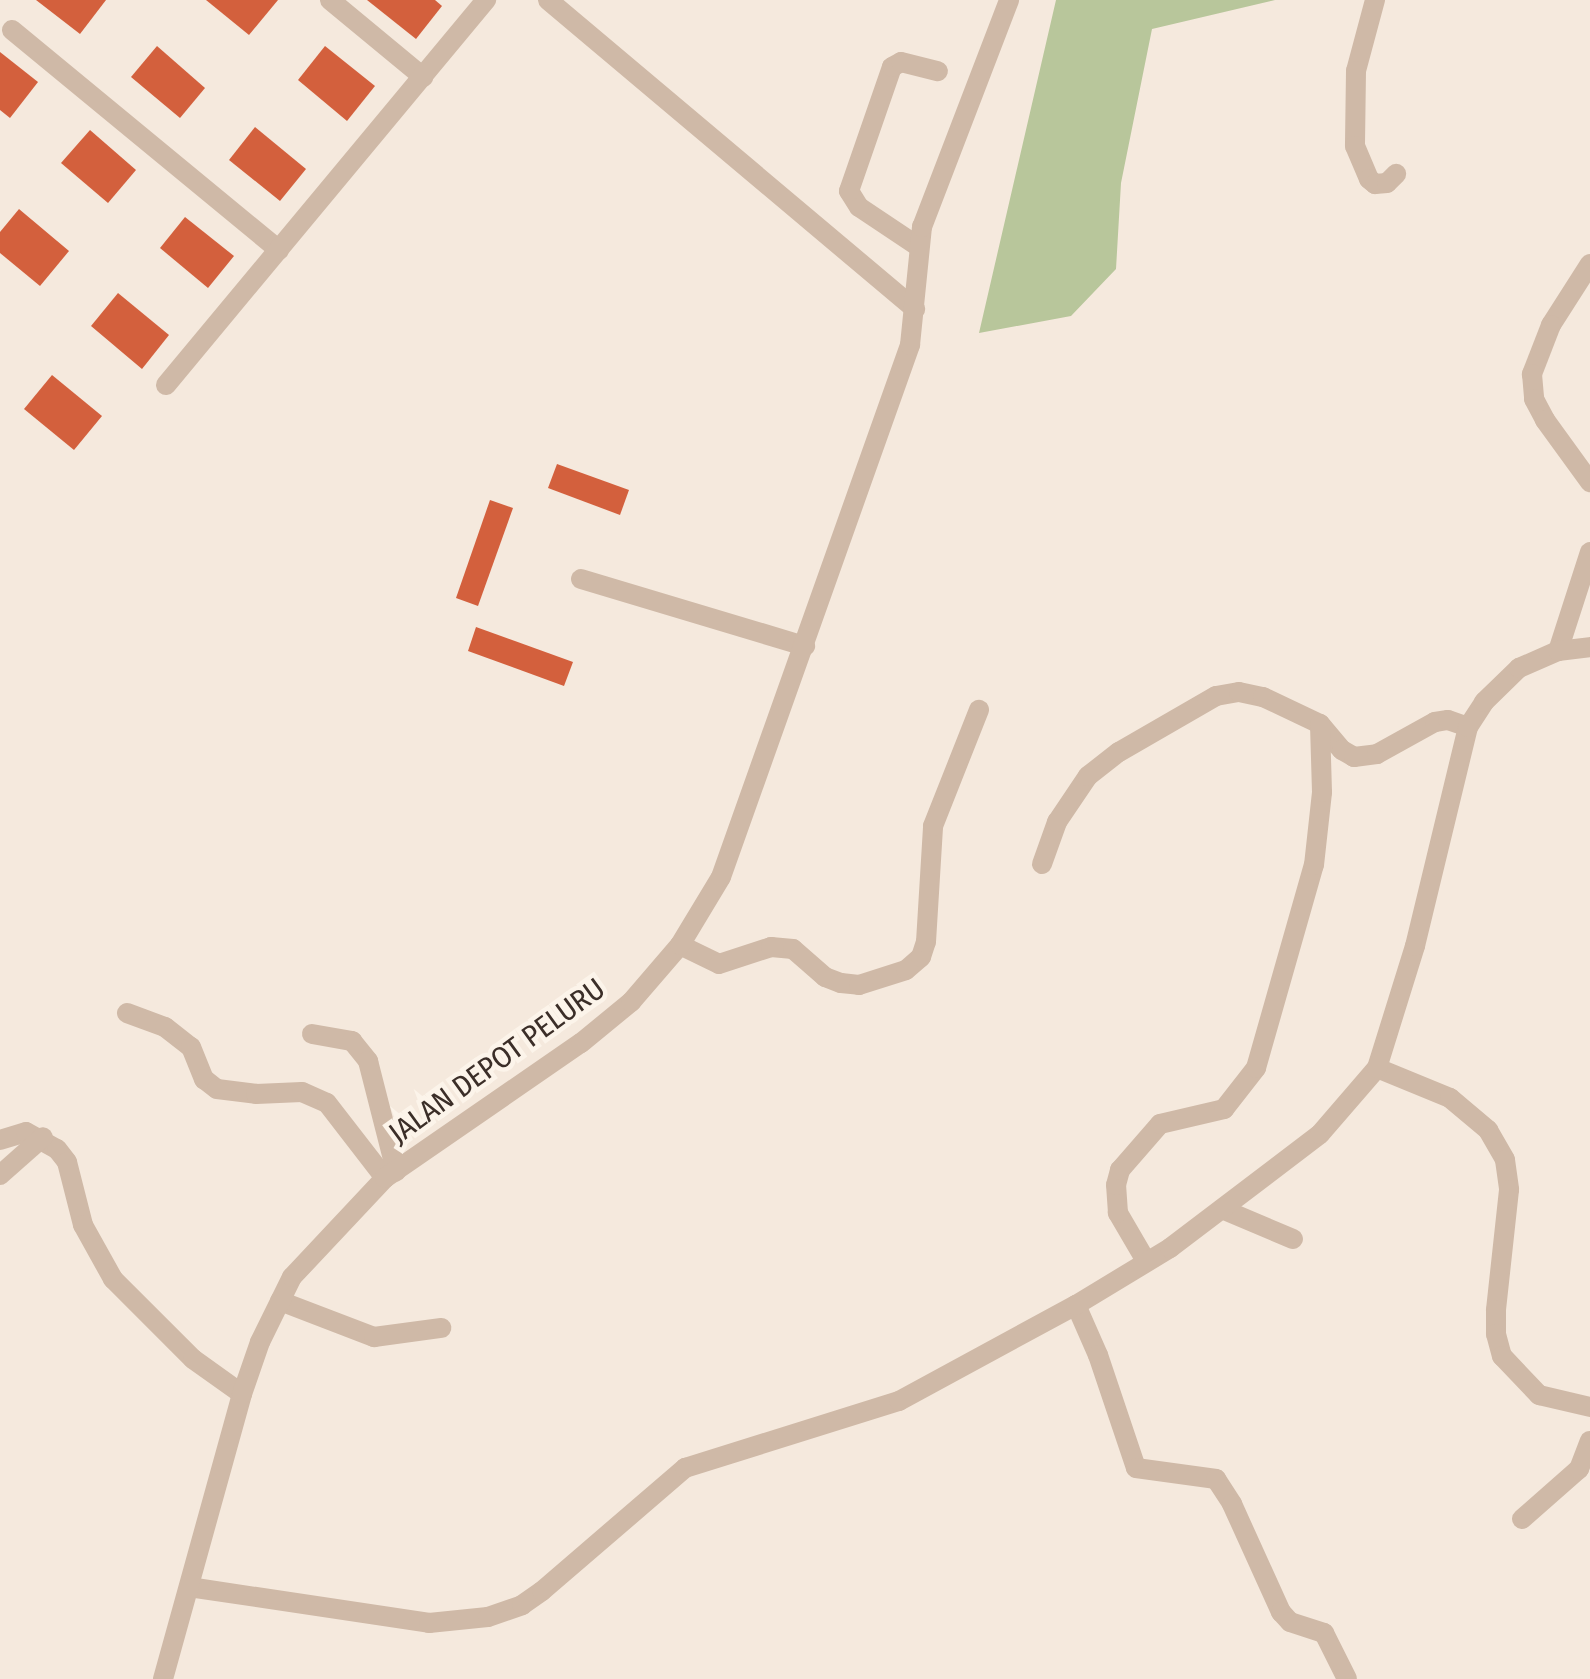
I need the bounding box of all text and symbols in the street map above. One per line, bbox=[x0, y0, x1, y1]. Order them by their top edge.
street label: JALAN DEPOT PELURU bbox=[382, 971, 612, 1151]

